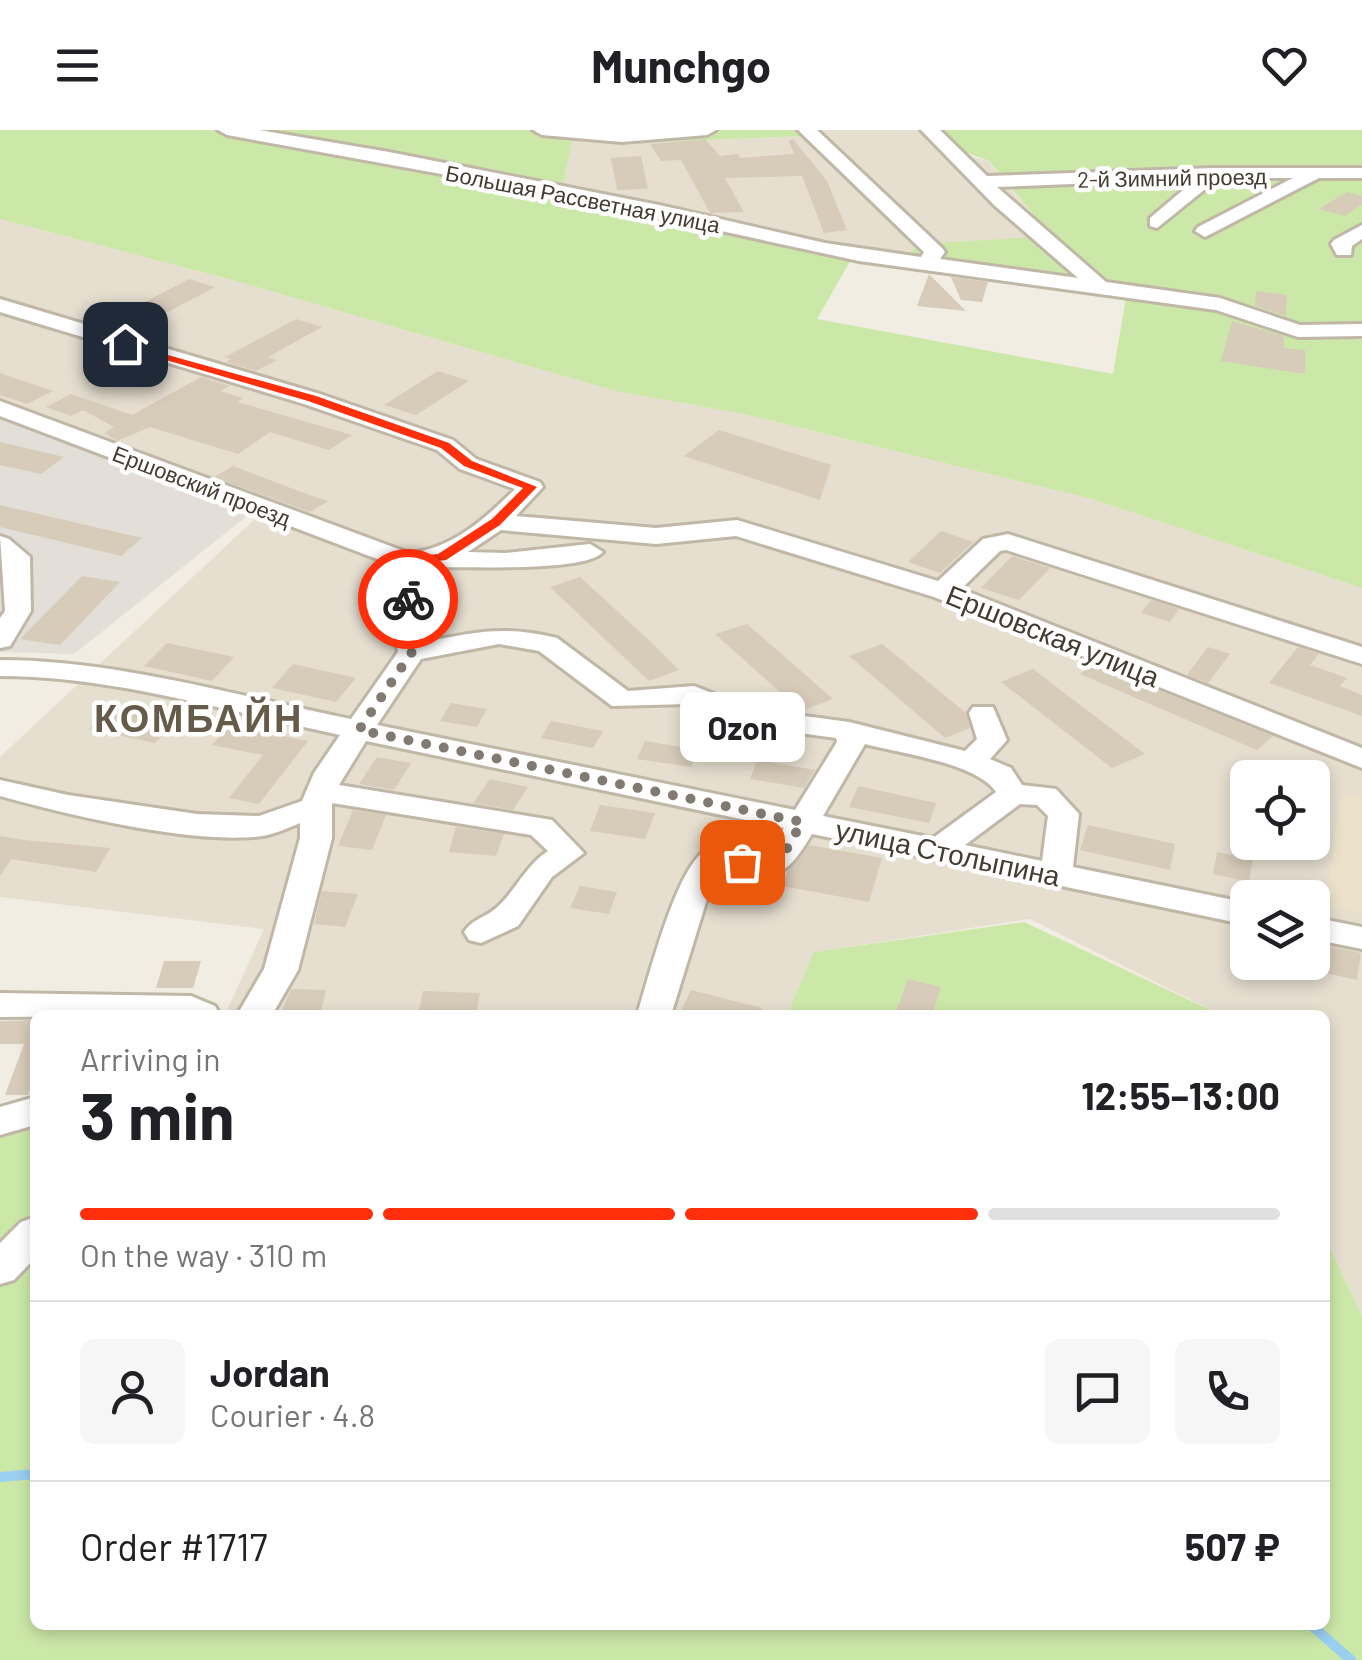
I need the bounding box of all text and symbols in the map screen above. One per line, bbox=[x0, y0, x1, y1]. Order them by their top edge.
icon: menu bbox=[50, 38, 105, 93]
text: Munchgo bbox=[591, 38, 771, 92]
icon: heart bbox=[1257, 38, 1312, 93]
street label: Большая Рассветная улица bbox=[443, 159, 723, 239]
street label: 2-й Зимний проезд bbox=[1077, 162, 1267, 193]
pin bbox=[83, 302, 168, 387]
icon: home bbox=[98, 317, 153, 372]
street label: Ершовский проезд bbox=[109, 439, 295, 532]
courier bbox=[358, 549, 458, 649]
icon: bike bbox=[381, 572, 436, 627]
street label: Ершовская улица bbox=[941, 577, 1165, 693]
callout: Ozon bbox=[680, 692, 804, 762]
district label: КОМБАЙН bbox=[94, 694, 304, 740]
text: Ozon bbox=[708, 708, 777, 746]
map controls bbox=[1230, 760, 1330, 980]
button: locate bbox=[1230, 760, 1330, 860]
street label: улица Столыпина bbox=[833, 812, 1064, 892]
pin bbox=[700, 820, 785, 905]
icon: bag bbox=[715, 835, 770, 890]
button: layers bbox=[1230, 880, 1330, 980]
text: Arriving in bbox=[80, 1039, 220, 1077]
text: 12:55–13:00 bbox=[1081, 1072, 1280, 1118]
text: 3 min bbox=[80, 1075, 235, 1153]
text: On the way · 310 m bbox=[80, 1235, 327, 1273]
button: person bbox=[80, 1339, 185, 1444]
button: chat bbox=[1045, 1339, 1150, 1444]
button: phone bbox=[1175, 1339, 1280, 1444]
text: Jordan bbox=[210, 1349, 330, 1395]
text: Courier · 4.8 bbox=[210, 1395, 375, 1433]
text: Order #1717 bbox=[80, 1523, 267, 1569]
text: 507 ₽ bbox=[1185, 1523, 1280, 1569]

